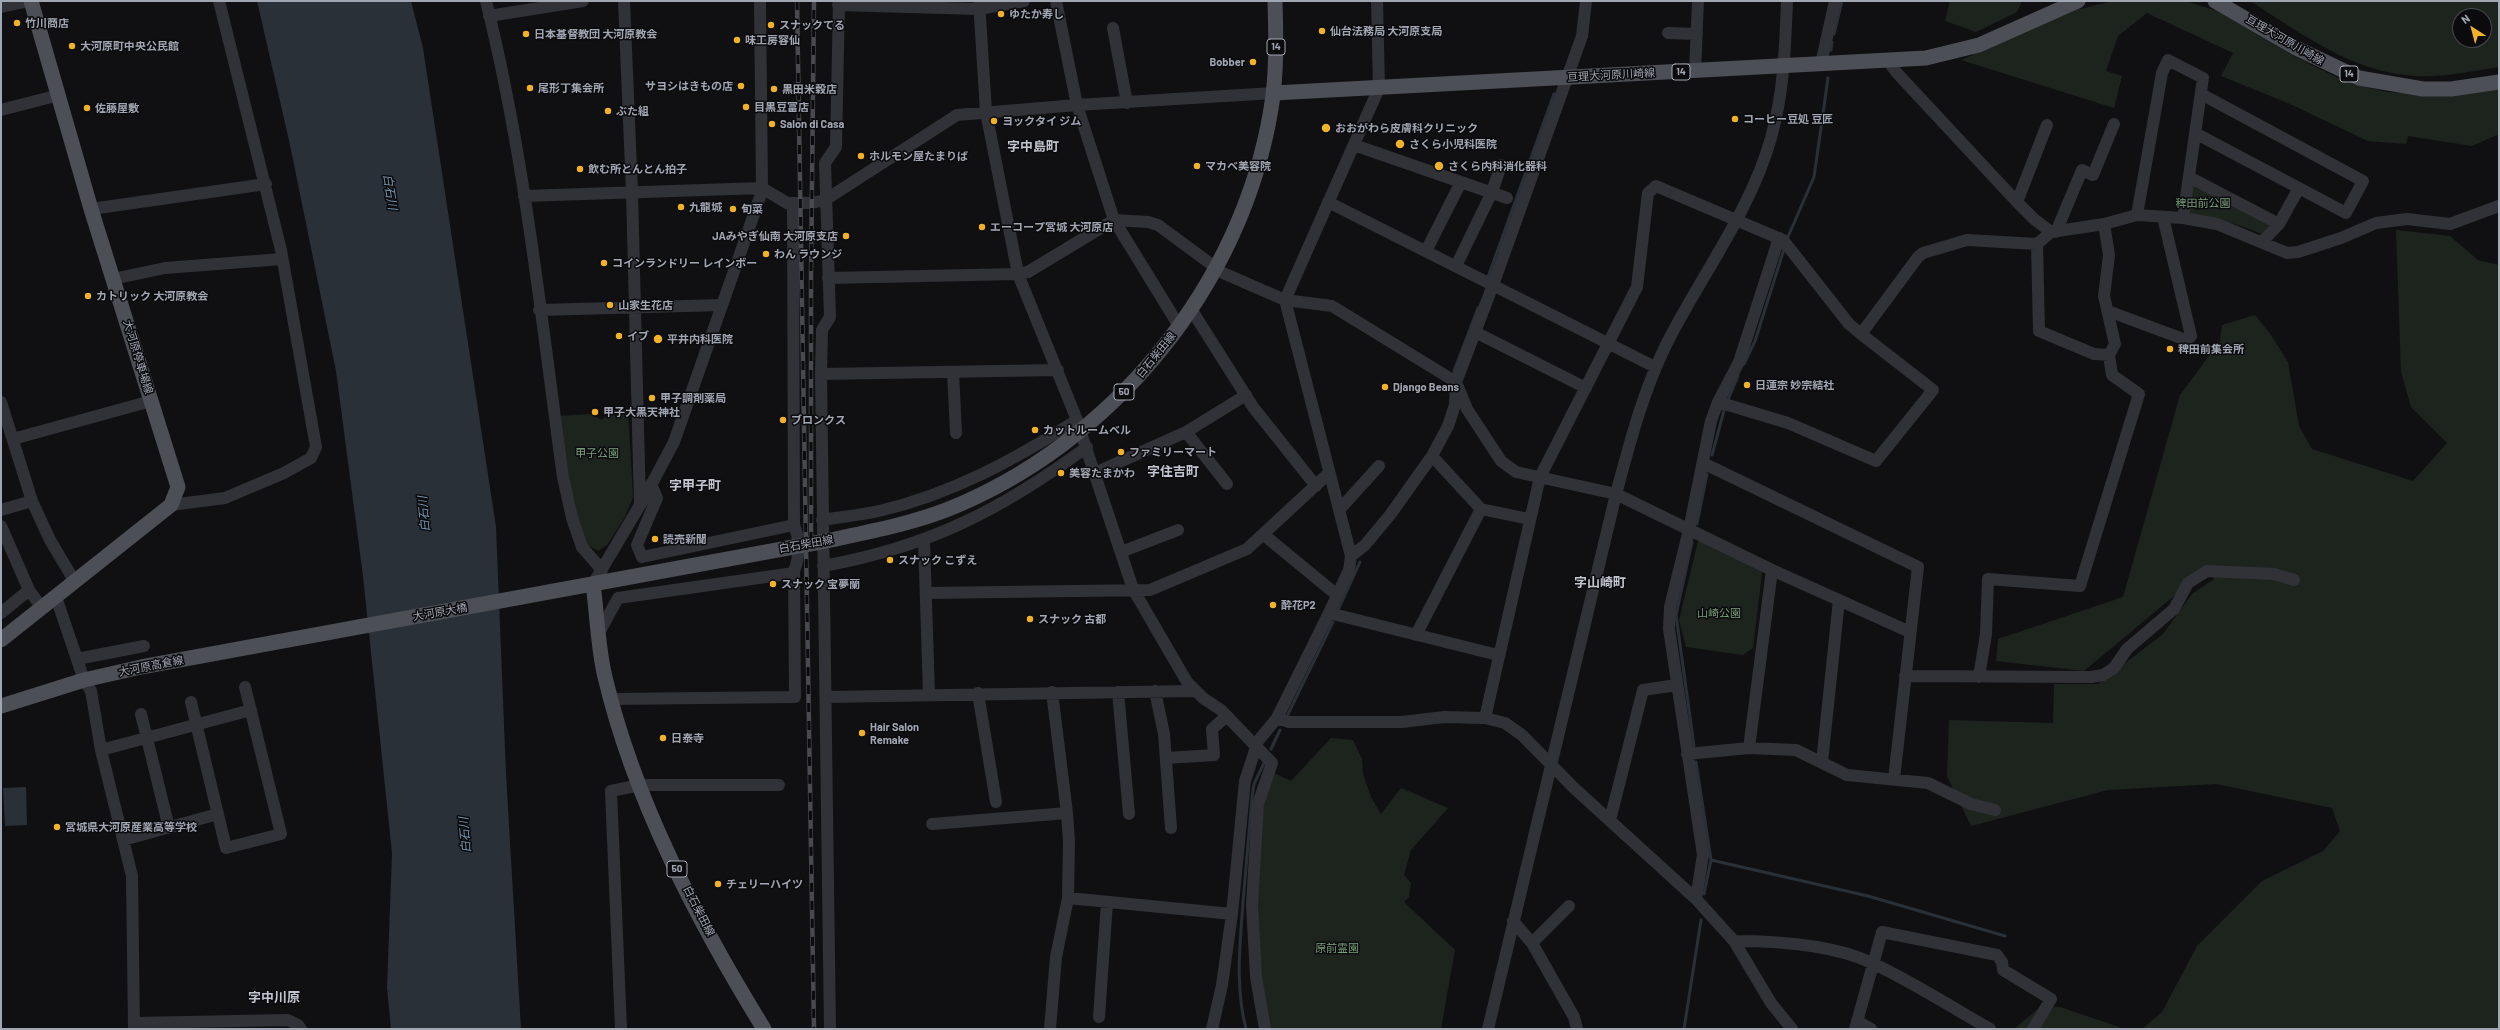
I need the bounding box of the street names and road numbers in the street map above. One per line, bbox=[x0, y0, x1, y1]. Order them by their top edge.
street label: 亘理大河原川崎線 bbox=[2244, 12, 2326, 68]
road number: 14 bbox=[1267, 39, 1285, 55]
road number: 14 bbox=[1672, 64, 1690, 80]
street label: 亘理大河原川崎線 bbox=[1567, 66, 1655, 84]
road number: 14 bbox=[2340, 66, 2358, 82]
street label: 大河原停車場線 bbox=[120, 318, 156, 396]
street label: 白石柴田線 bbox=[1134, 329, 1178, 381]
road number: 50 bbox=[1114, 384, 1134, 400]
street label: 白石柴田線 bbox=[778, 533, 834, 555]
street label: 大河原大橋 bbox=[412, 601, 468, 623]
street label: 大河原高倉線 bbox=[117, 653, 185, 679]
road number: 50 bbox=[667, 861, 687, 877]
street label: 白石柴田線 bbox=[681, 884, 717, 938]

